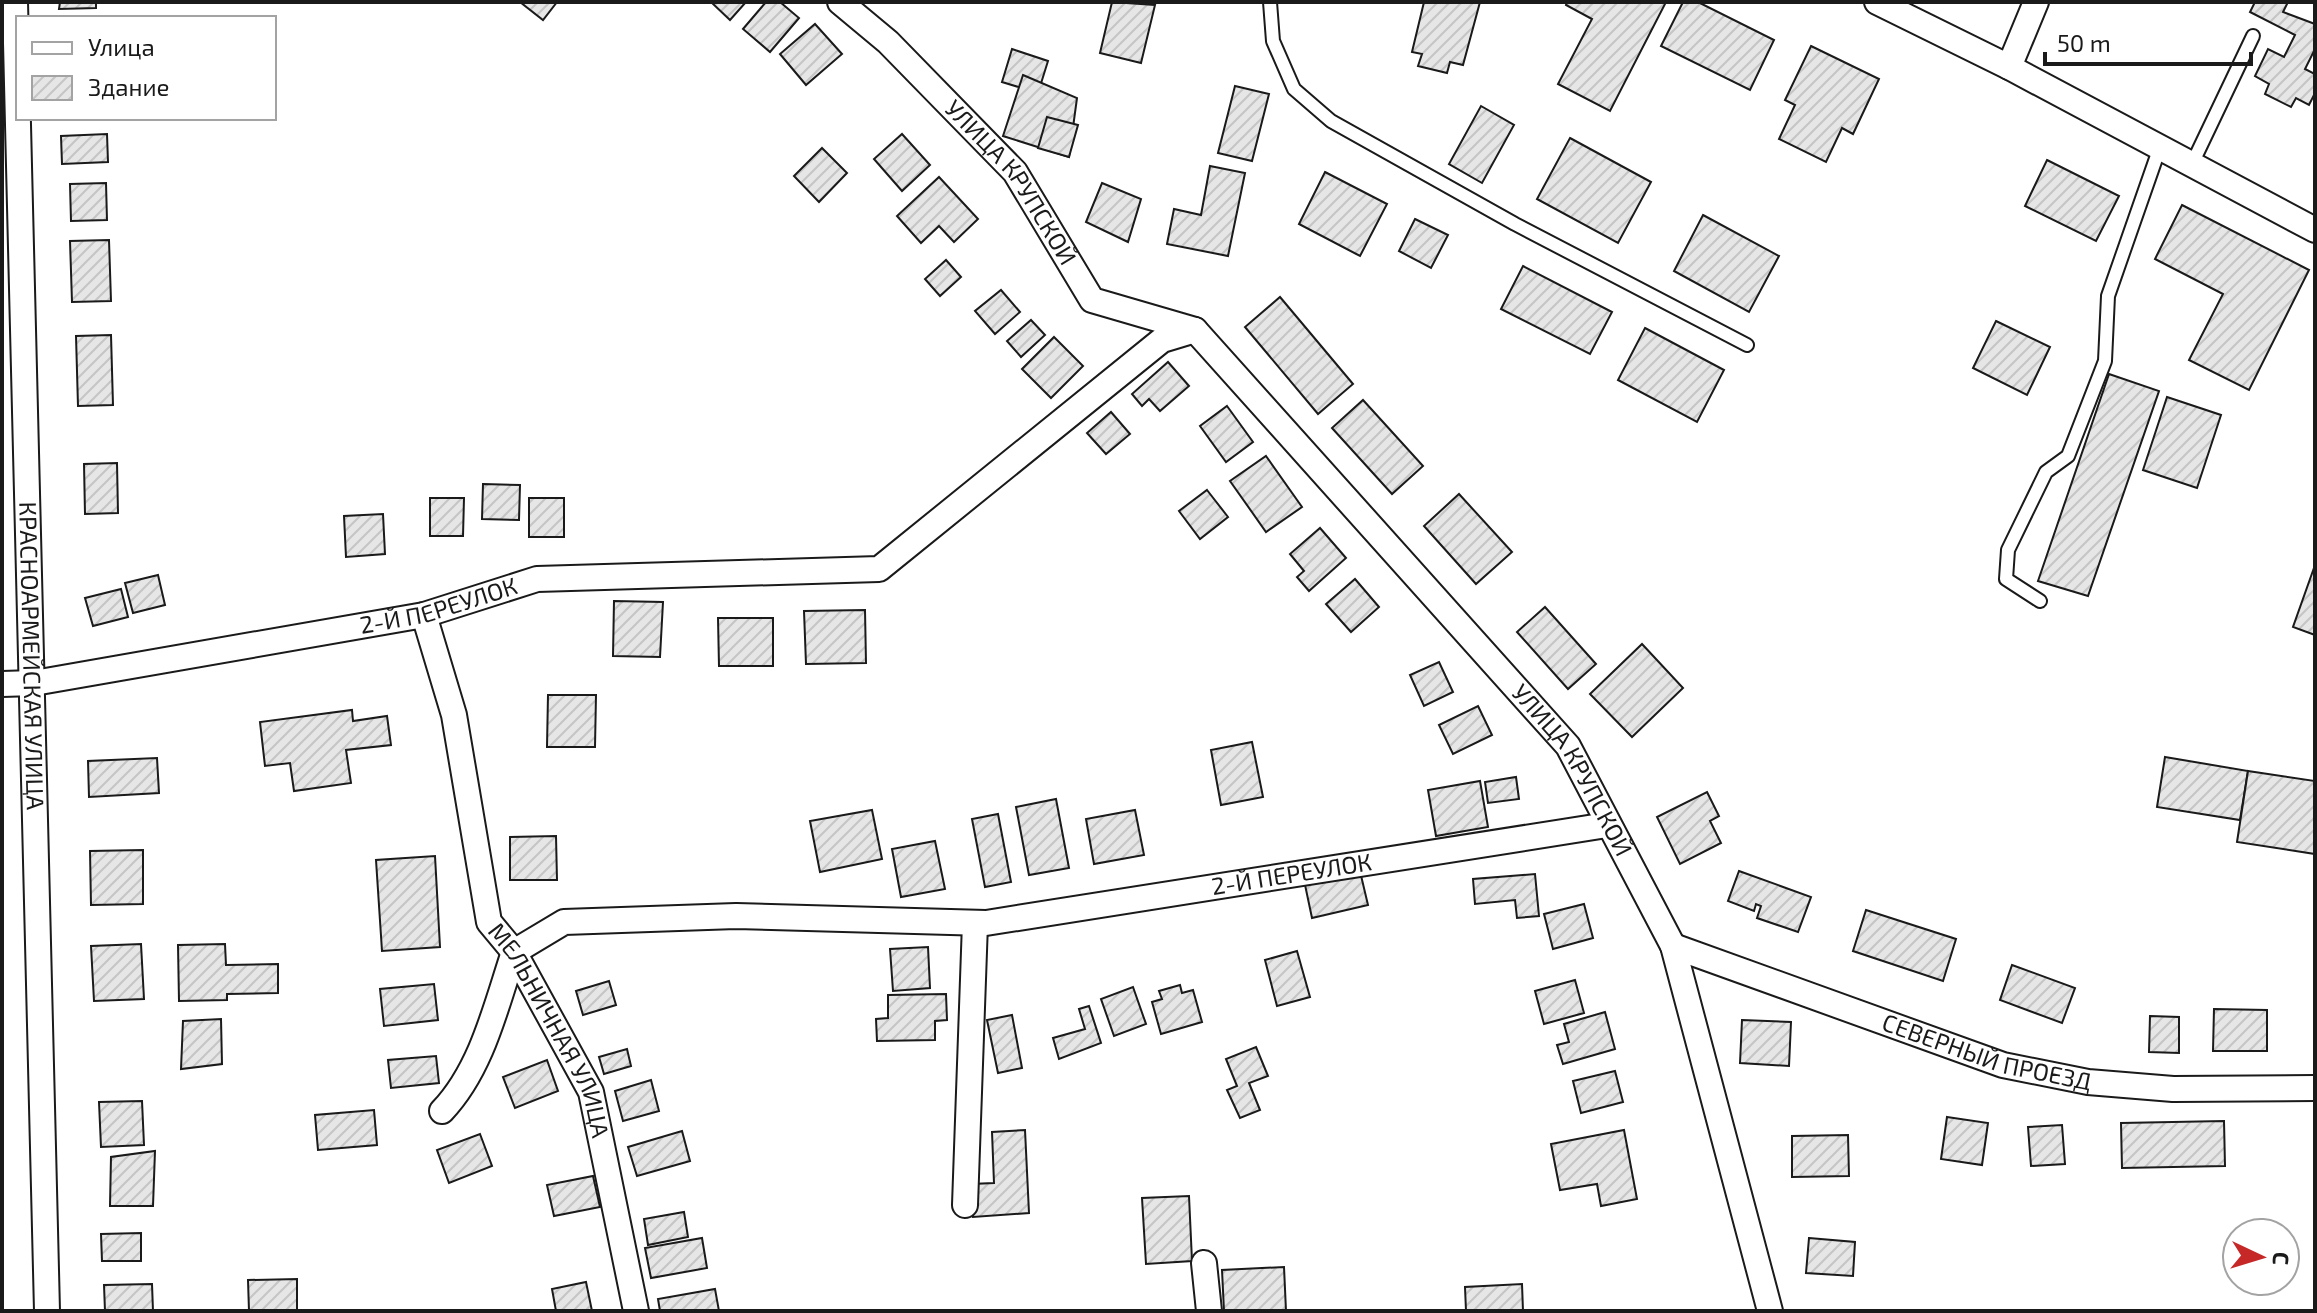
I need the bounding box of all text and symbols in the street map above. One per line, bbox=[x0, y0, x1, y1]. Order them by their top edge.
legend bbox=[16, 16, 276, 120]
scale bar bbox=[2045, 16, 2251, 66]
text: 50 m bbox=[2057, 28, 2111, 57]
text: Улица bbox=[88, 32, 155, 61]
text: Здание bbox=[88, 72, 170, 101]
street label: УЛИЦА КРУПСКОЙ bbox=[940, 93, 1083, 269]
street label: КРАСНОАРМЕЙСКАЯ УЛИЦА bbox=[14, 501, 51, 810]
street label: 2-Й ПЕРЕУЛОК bbox=[357, 570, 520, 639]
street label: УЛИЦА КРУПСКОЙ bbox=[1506, 677, 1639, 861]
street label: 2-Й ПЕРЕУЛОК bbox=[1209, 846, 1374, 900]
street label: МЕЛЬНИЧНАЯ УЛИЦА bbox=[483, 916, 616, 1140]
street label: СЕВЕРНЫЙ ПРОЕЗД bbox=[1879, 1007, 2094, 1095]
north arrow bbox=[2221, 1217, 2301, 1297]
text: С bbox=[2269, 1251, 2295, 1266]

